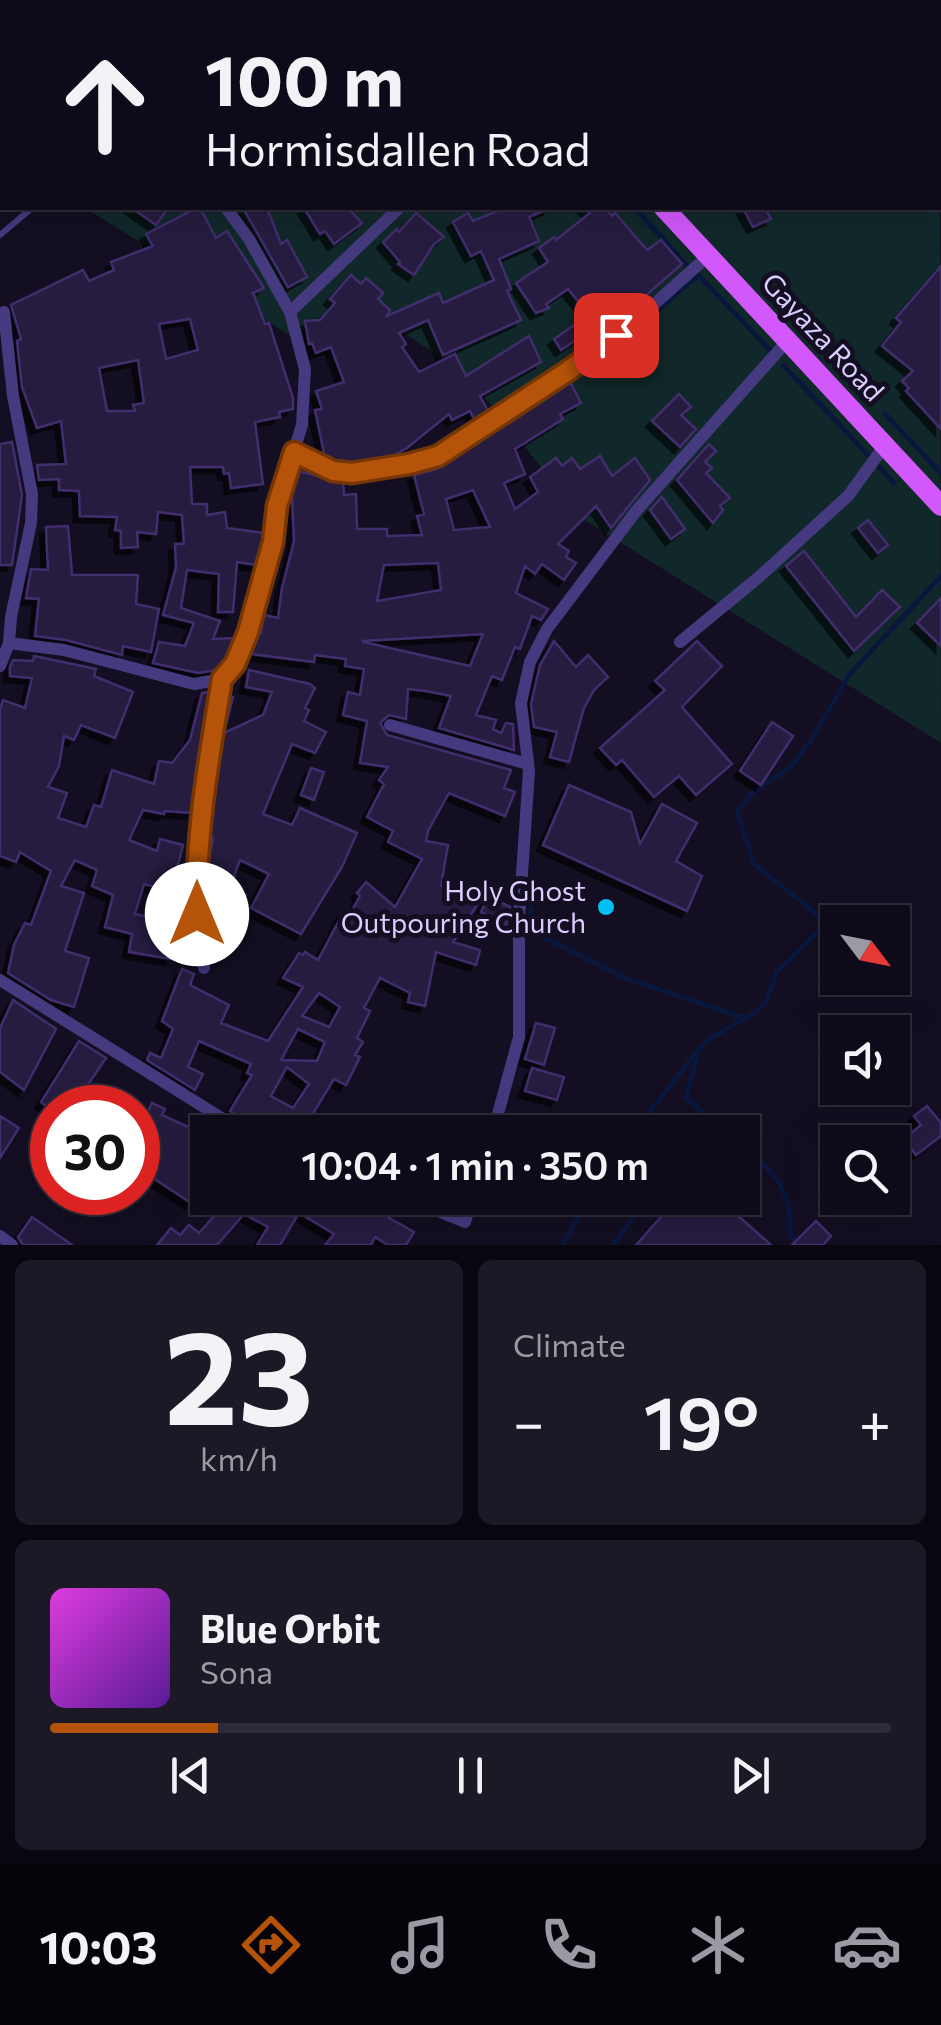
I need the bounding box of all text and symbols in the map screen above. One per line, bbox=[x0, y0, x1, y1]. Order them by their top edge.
text: 100 m bbox=[205, 35, 404, 120]
icon: ahead bbox=[40, 40, 170, 170]
text: Hormisdallen Road bbox=[205, 120, 591, 175]
street label: Gayaza Road bbox=[756, 265, 892, 408]
pin bbox=[574, 293, 659, 378]
icon: arrive bbox=[589, 308, 644, 363]
position arrow bbox=[145, 862, 249, 966]
place label: Holy Ghost Outpouring Church bbox=[341, 873, 586, 939]
marker: Holy Ghost Outpouring Church bbox=[595, 896, 617, 918]
north arrow bbox=[820, 905, 910, 995]
map controls bbox=[820, 905, 910, 1215]
button: sound bbox=[820, 1015, 910, 1105]
speed limit sign: 30 bbox=[30, 1085, 160, 1215]
button: search bbox=[820, 1125, 910, 1215]
text: 10:04 · 1 min · 350 m bbox=[301, 1141, 649, 1188]
text: 23 bbox=[164, 1293, 314, 1452]
text: Climate bbox=[513, 1324, 626, 1364]
text: 19° bbox=[643, 1374, 759, 1465]
text: − bbox=[513, 1387, 544, 1454]
text: + bbox=[859, 1387, 891, 1454]
text: km/h bbox=[200, 1438, 278, 1478]
text: Blue Orbit bbox=[200, 1604, 380, 1651]
text: Sona bbox=[200, 1651, 273, 1691]
icon: previous bbox=[163, 1748, 218, 1803]
icon: pause bbox=[443, 1748, 498, 1803]
icon: next bbox=[723, 1748, 778, 1803]
icon: directions bbox=[236, 1910, 306, 1980]
icon: music bbox=[385, 1910, 455, 1980]
icon: phone bbox=[534, 1910, 604, 1980]
icon: climate bbox=[683, 1910, 753, 1980]
icon: car bbox=[832, 1910, 902, 1980]
text: 10:03 bbox=[39, 1918, 157, 1973]

